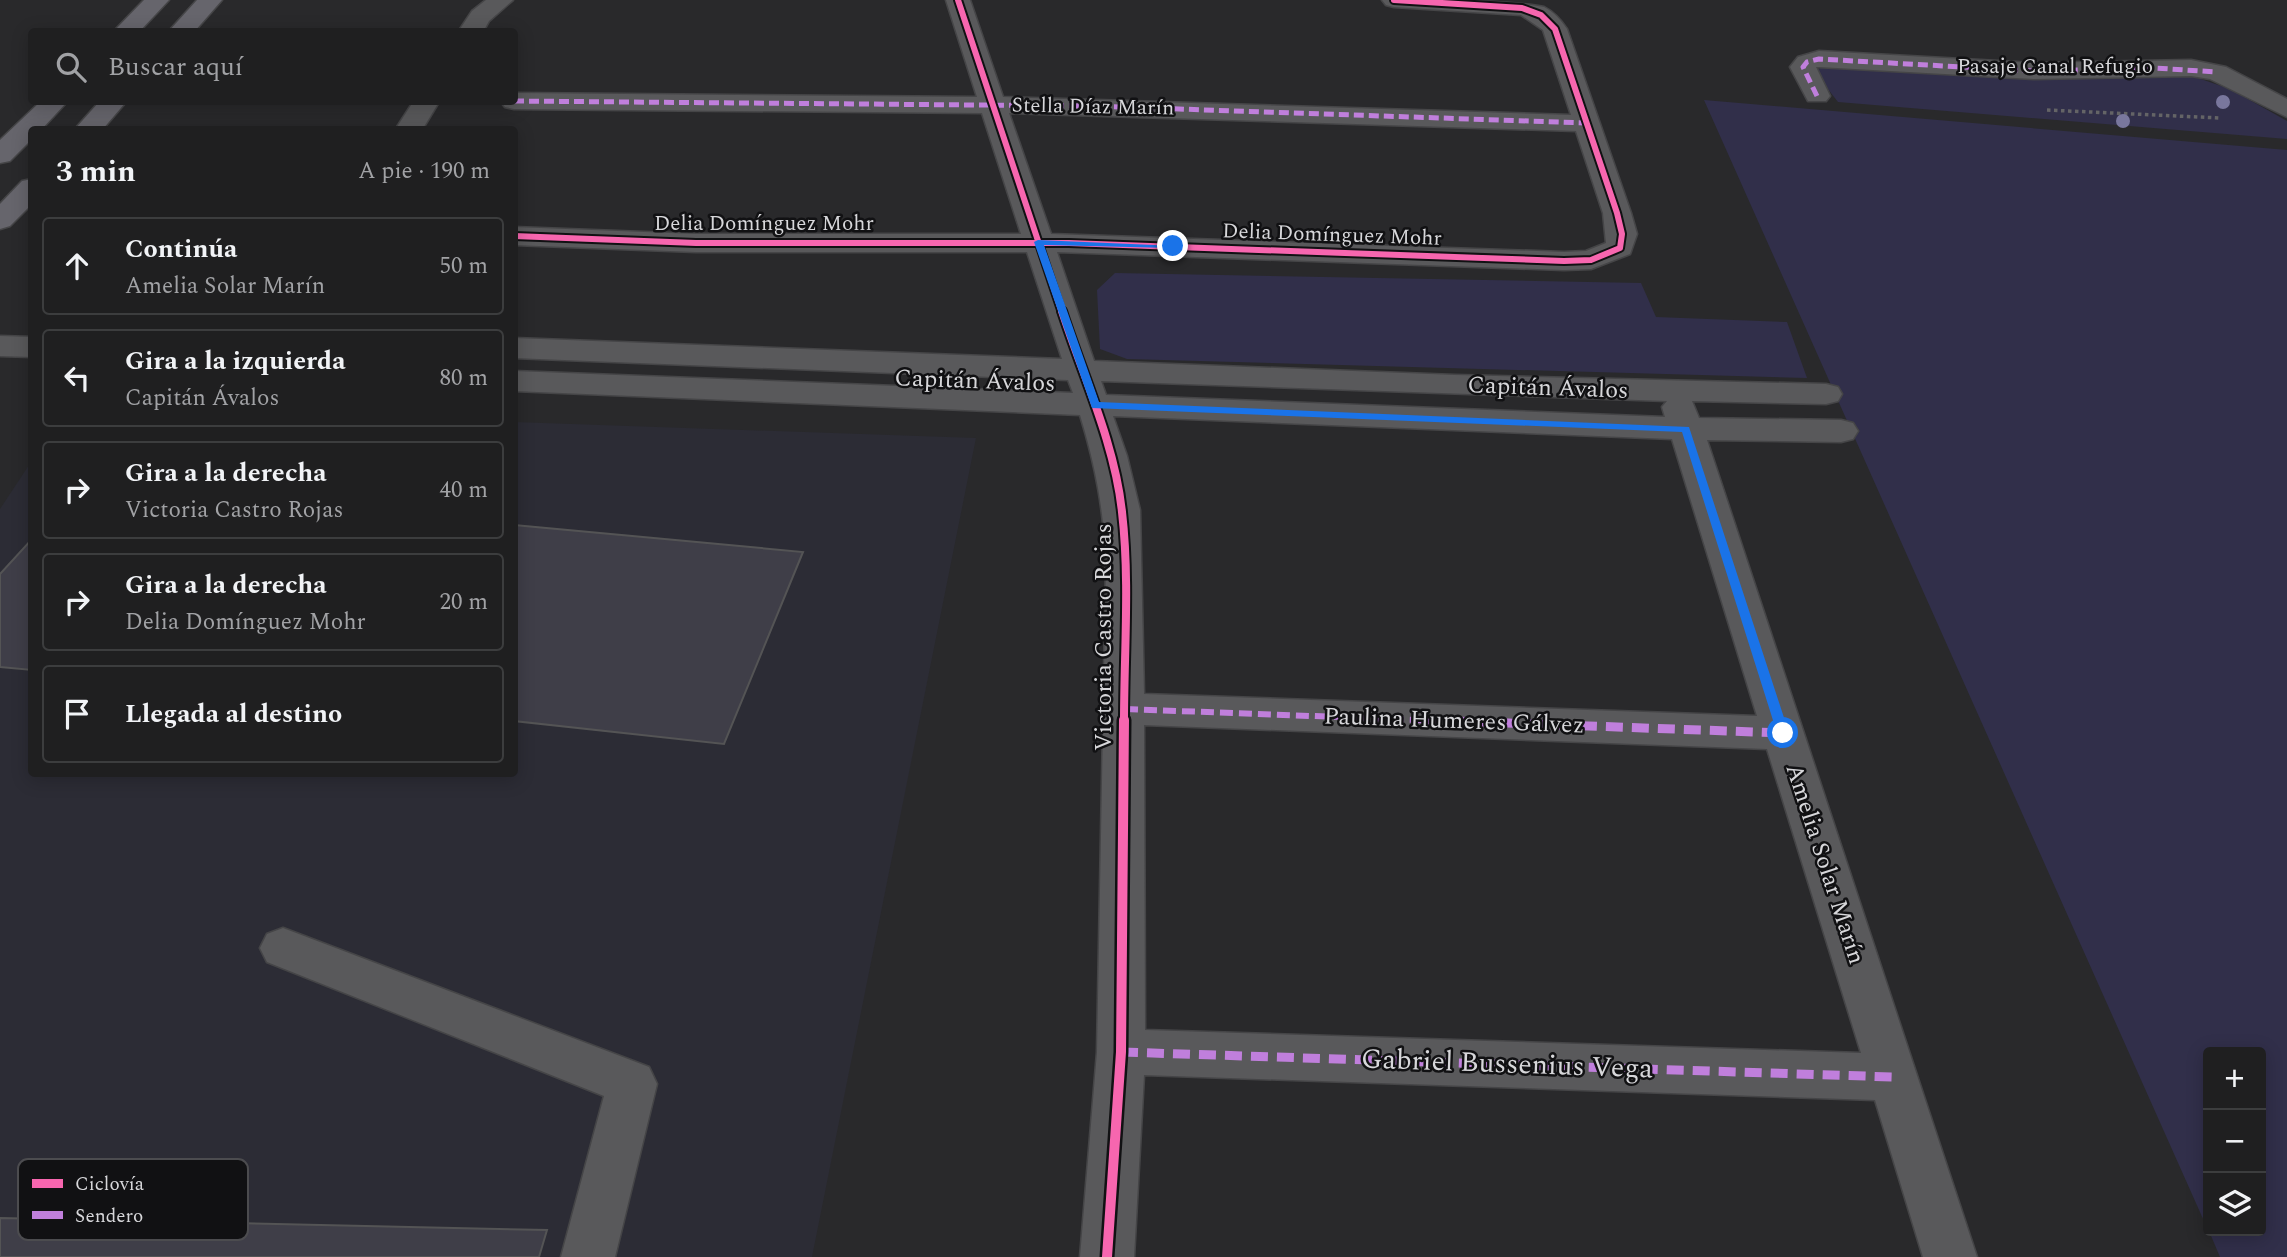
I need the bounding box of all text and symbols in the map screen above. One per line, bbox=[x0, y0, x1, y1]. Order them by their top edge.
search box bbox=[28, 28, 518, 105]
text: Buscar aquí bbox=[108, 47, 243, 87]
icon: search bbox=[52, 48, 90, 86]
street label: Pasaje Canal Refugio bbox=[1957, 51, 2153, 83]
street label: Stella Díaz Marín bbox=[1011, 90, 1175, 124]
text: 3 min bbox=[56, 149, 136, 195]
text: A pie · 190 m bbox=[358, 154, 490, 189]
street label: Delia Domínguez Mohr bbox=[654, 208, 874, 240]
street label: Delia Domínguez Mohr bbox=[1222, 215, 1442, 255]
text: Continúa bbox=[125, 229, 237, 269]
route end bbox=[1157, 230, 1188, 261]
icon: ahead bbox=[58, 247, 96, 285]
text: 50 m bbox=[439, 249, 488, 284]
text: Amelia Solar Marín bbox=[125, 269, 325, 304]
text: Gira a la izquierda bbox=[125, 341, 346, 381]
icon: left bbox=[58, 359, 96, 397]
street label: Capitán Ávalos bbox=[894, 360, 1056, 402]
text: 80 m bbox=[439, 361, 488, 396]
street label: Capitán Ávalos bbox=[1467, 367, 1629, 409]
text: Capitán Ávalos bbox=[125, 381, 279, 416]
text: Gira a la derecha bbox=[125, 453, 327, 493]
icon: right bbox=[58, 471, 96, 509]
text: 40 m bbox=[439, 473, 488, 508]
text: Victoria Castro Rojas bbox=[125, 493, 343, 528]
street label: Victoria Castro Rojas bbox=[1086, 523, 1122, 751]
text: Gira a la derecha bbox=[125, 565, 327, 605]
icon: right bbox=[58, 583, 96, 621]
text: 20 m bbox=[439, 585, 488, 620]
text: Delia Domínguez Mohr bbox=[125, 605, 366, 640]
text: Llegada al destino bbox=[125, 694, 342, 734]
icon: arrive bbox=[58, 695, 96, 733]
street label: Paulina Humeres Gálvez bbox=[1323, 698, 1585, 744]
route start bbox=[1767, 717, 1798, 748]
street label: Amelia Solar Marín bbox=[1776, 759, 1874, 969]
street label: Gabriel Bussenius Vega bbox=[1360, 1037, 1654, 1091]
map controls bbox=[2203, 1047, 2266, 1236]
button: + bbox=[2203, 1047, 2266, 1110]
button: − bbox=[2203, 1110, 2266, 1173]
legend bbox=[18, 1159, 248, 1240]
text: Ciclovía bbox=[75, 1170, 145, 1199]
button: layers bbox=[2203, 1173, 2266, 1236]
text: Sendero bbox=[75, 1202, 143, 1231]

